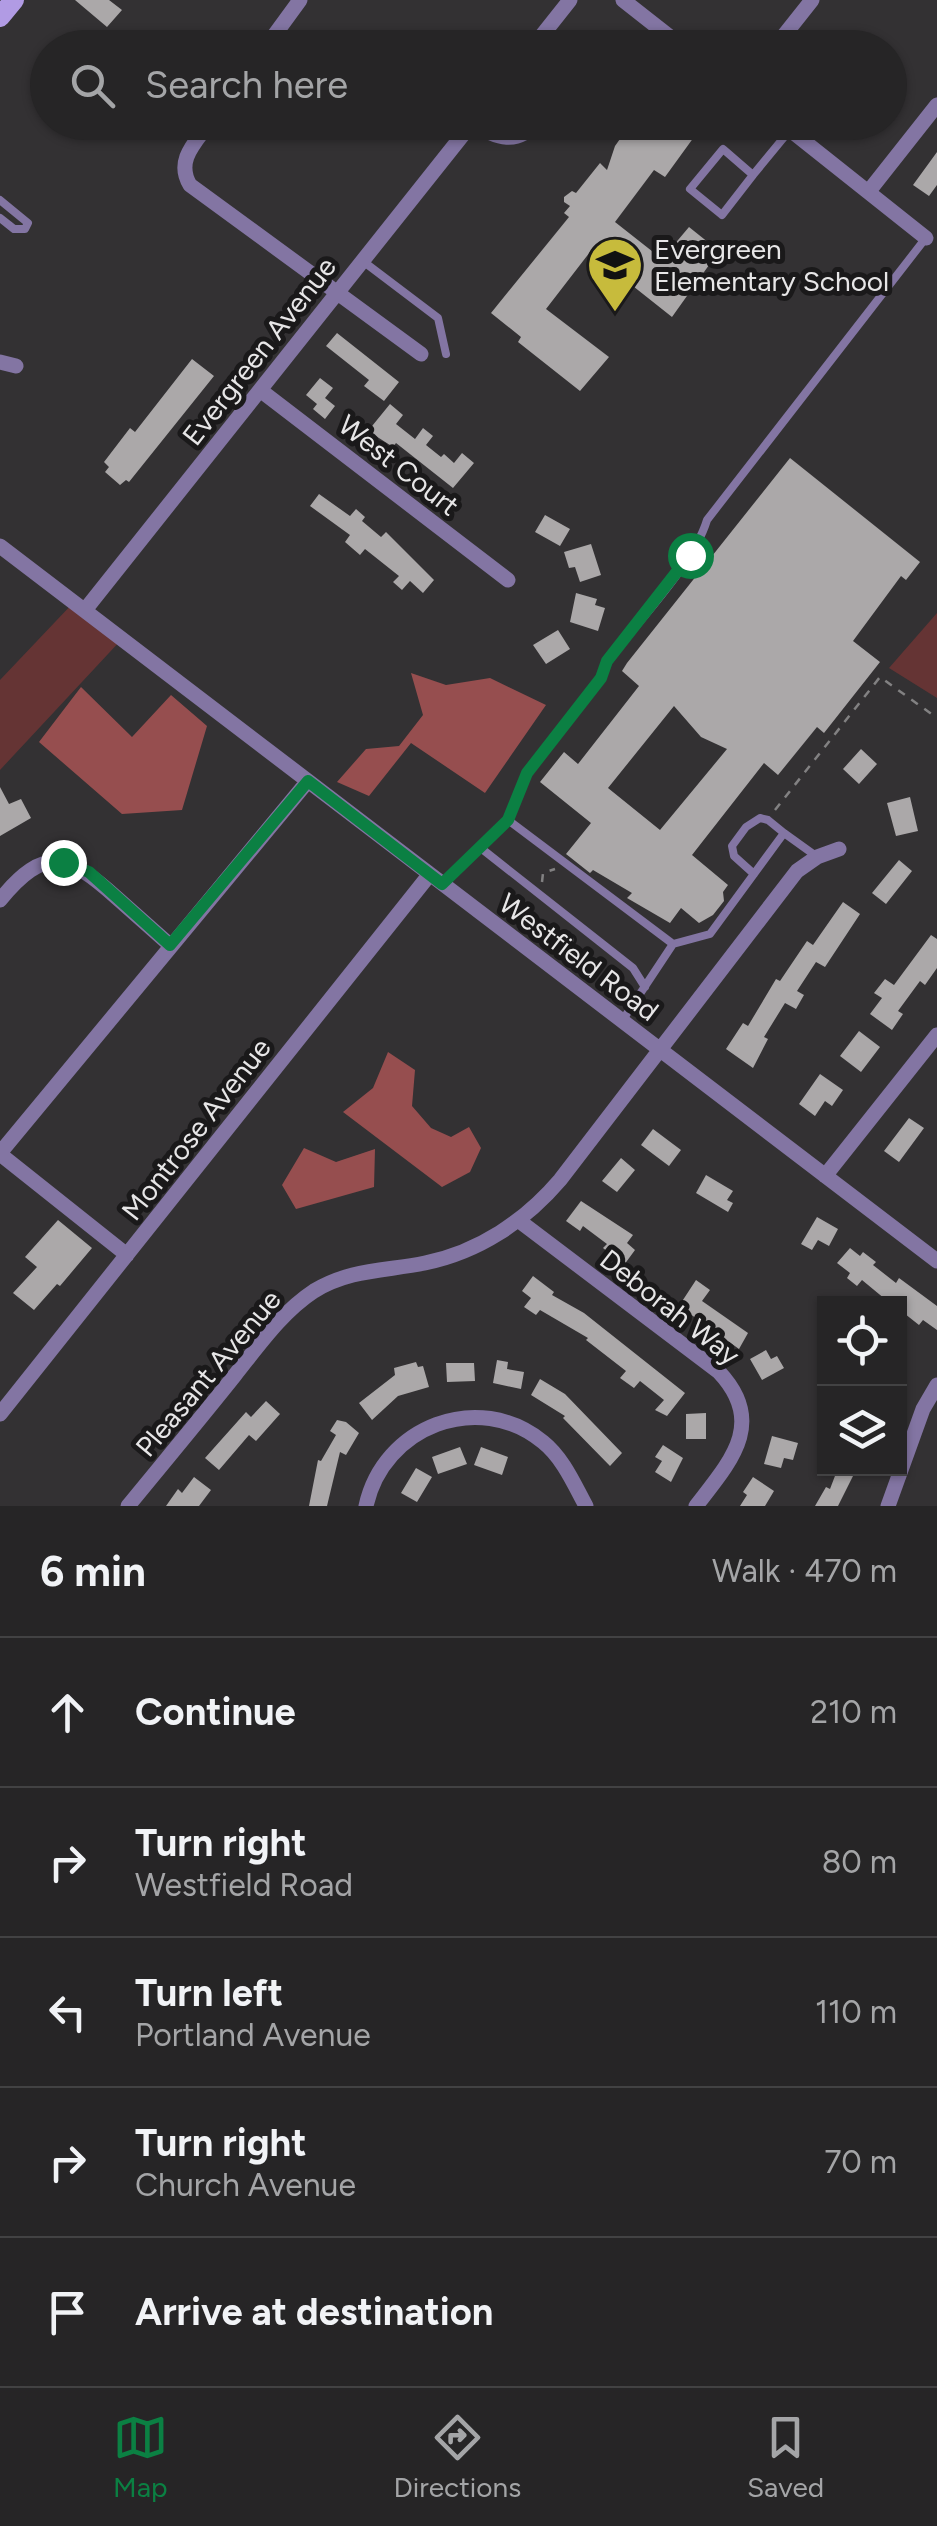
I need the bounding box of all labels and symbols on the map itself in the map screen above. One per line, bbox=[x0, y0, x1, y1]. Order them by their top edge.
place label: Evergreen Elementary School bbox=[654, 232, 889, 298]
school or university icon: Evergreen Elementary School bbox=[585, 235, 645, 314]
street label: Evergreen Avenue bbox=[175, 250, 343, 452]
street label: West Court bbox=[332, 407, 466, 523]
route start bbox=[668, 533, 714, 579]
route end bbox=[41, 840, 87, 886]
street label: Westfield Road bbox=[493, 886, 665, 1028]
street label: Montrose Avenue bbox=[114, 1031, 278, 1227]
street label: Deborah Way bbox=[593, 1242, 747, 1372]
street label: Pleasant Avenue bbox=[128, 1283, 288, 1463]

